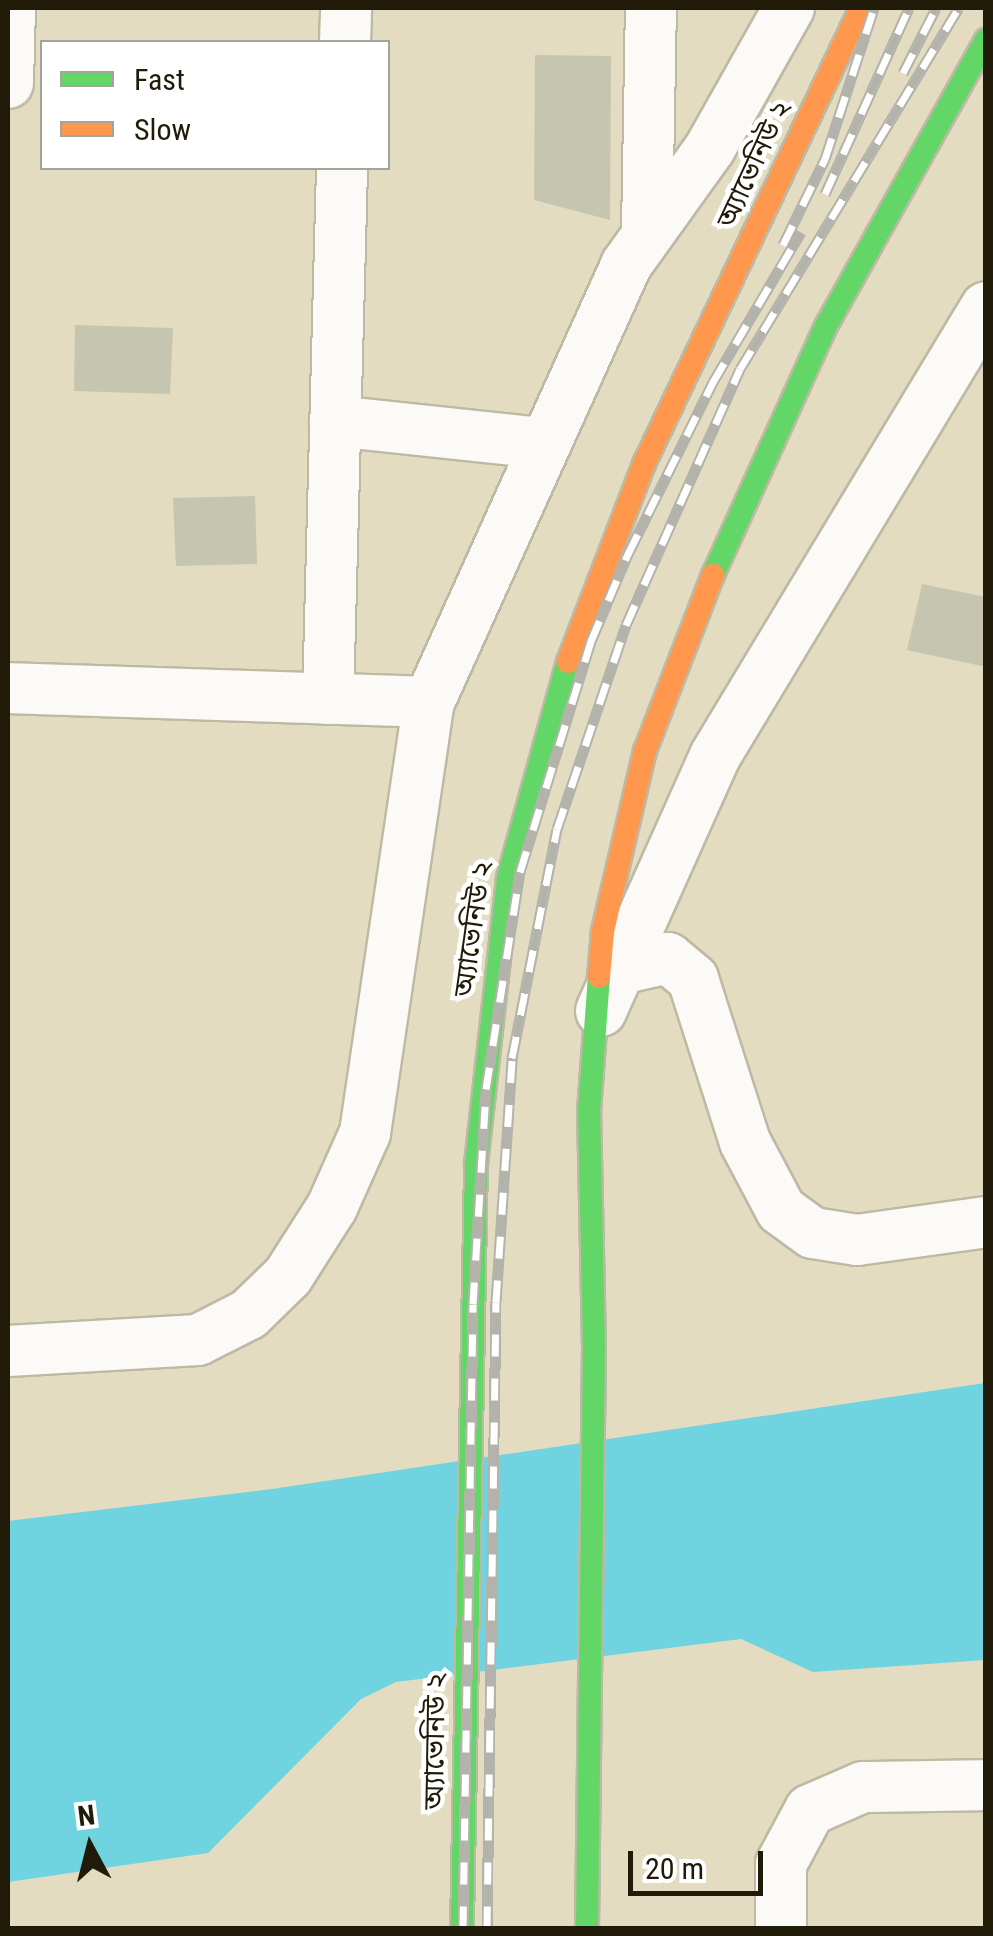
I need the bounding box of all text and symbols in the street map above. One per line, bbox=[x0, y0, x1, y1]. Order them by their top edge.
legend bbox=[40, 40, 390, 170]
text: Fast bbox=[134, 62, 185, 97]
street label: অ্যাভেনিউ ২ bbox=[710, 95, 798, 233]
text: Slow bbox=[134, 112, 191, 147]
street label: অ্যাভেনিউ ২ bbox=[447, 859, 499, 999]
street label: অ্যাভেনিউ ২ bbox=[417, 1672, 453, 1810]
north arrow bbox=[40, 1796, 140, 1896]
text: N bbox=[76, 1798, 97, 1833]
scale bar bbox=[633, 1831, 768, 1893]
text: 20 m bbox=[645, 1851, 704, 1886]

